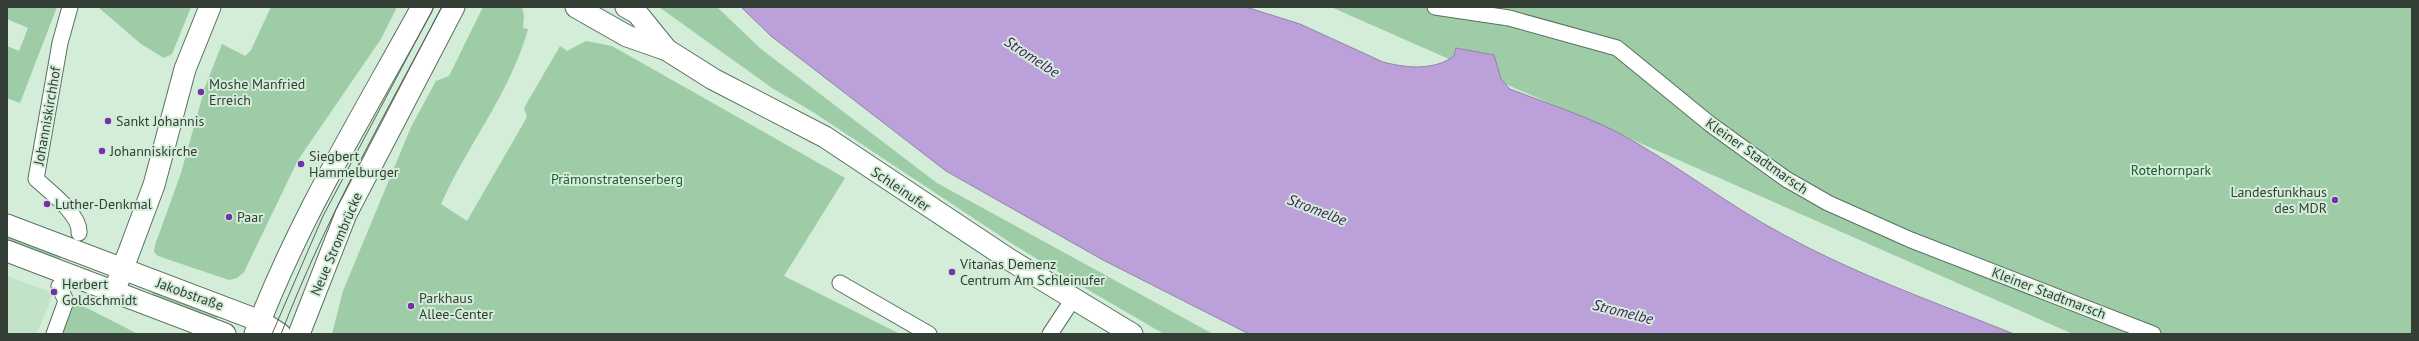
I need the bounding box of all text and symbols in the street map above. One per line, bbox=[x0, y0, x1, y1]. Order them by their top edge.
water label: Stromelbe bbox=[1001, 32, 1063, 81]
street label: Johanniskirchhof bbox=[29, 65, 65, 168]
place label: Moshe Manfried Erreich bbox=[209, 75, 305, 109]
marker: Moshe Manfried Erreich bbox=[196, 87, 206, 97]
place label: Sankt Johannis bbox=[116, 112, 204, 130]
street label: Kleiner Stadtmarsch bbox=[1702, 114, 1812, 198]
marker: Sankt Johannis bbox=[103, 116, 113, 126]
place label: Johanniskirche bbox=[109, 142, 197, 160]
marker: Johanniskirche bbox=[97, 146, 107, 156]
place label: Siegbert Hammelburger bbox=[309, 147, 399, 181]
marker: Siegbert Hammelburger bbox=[296, 159, 306, 169]
park label: Rotehornpark bbox=[2131, 161, 2212, 179]
street label: Schleinufer bbox=[868, 163, 934, 216]
park label: Prämonstratenserberg bbox=[551, 170, 683, 188]
place label: Landesfunkhaus des MDR bbox=[2230, 183, 2327, 217]
street label: Neue Strombrücke bbox=[306, 190, 366, 298]
water label: Stromelbe bbox=[1285, 190, 1349, 230]
place label: Luther-Denkmal bbox=[55, 195, 152, 213]
marker: Landesfunkhaus des MDR bbox=[2330, 195, 2340, 205]
marker: Luther-Denkmal bbox=[42, 199, 52, 209]
place label: Paar bbox=[237, 208, 263, 226]
marker: Paar bbox=[224, 212, 234, 222]
place label: Vitanas Demenz Centrum Am Schleinufer bbox=[959, 255, 1105, 289]
street label: Kleiner Stadtmarsch bbox=[1989, 263, 2109, 323]
marker: Vitanas Demenz Centrum Am Schleinufer bbox=[947, 267, 957, 277]
street label: Jakobstraße bbox=[153, 273, 226, 314]
place label: Herbert Goldschmidt bbox=[62, 275, 137, 309]
marker: Herbert Goldschmidt bbox=[49, 287, 59, 297]
place label: Parkhaus Allee-Center bbox=[419, 289, 493, 323]
water label: Stromelbe bbox=[1591, 295, 1655, 328]
marker: Parkhaus Allee-Center bbox=[406, 301, 416, 311]

